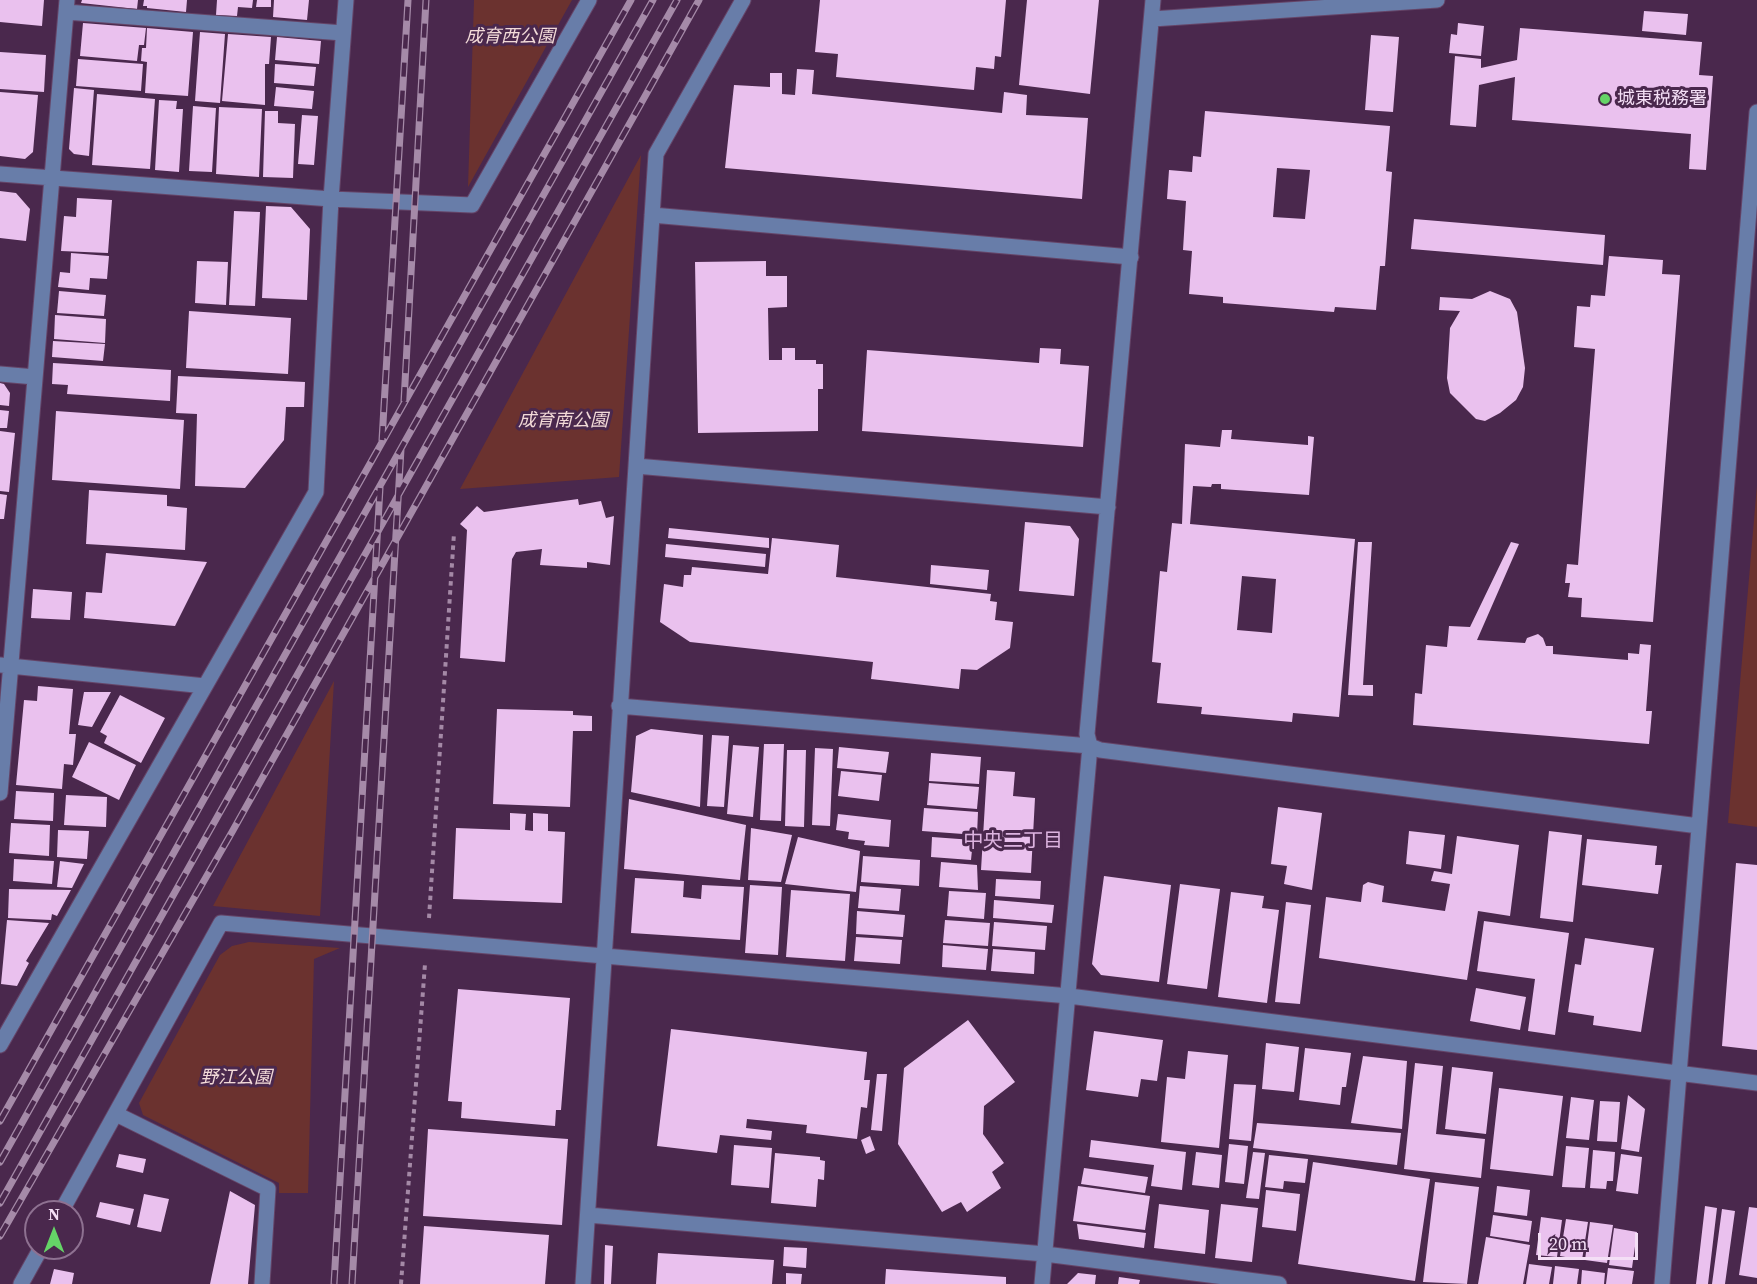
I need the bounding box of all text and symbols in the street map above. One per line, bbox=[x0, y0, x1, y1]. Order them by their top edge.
park label: 成育西公園 bbox=[465, 26, 555, 48]
place label: 城東税務署 bbox=[1617, 88, 1707, 110]
marker: 城東税務署 bbox=[1598, 92, 1612, 106]
park label: 成育南公園 bbox=[518, 410, 608, 432]
district label: 中央二丁目 bbox=[963, 830, 1063, 854]
park label: 野江公園 bbox=[200, 1067, 272, 1089]
north arrow bbox=[24, 1200, 84, 1260]
text: N bbox=[48, 1203, 60, 1225]
scale bar bbox=[1541, 1221, 1642, 1259]
text: 20 m bbox=[1549, 1231, 1587, 1256]

